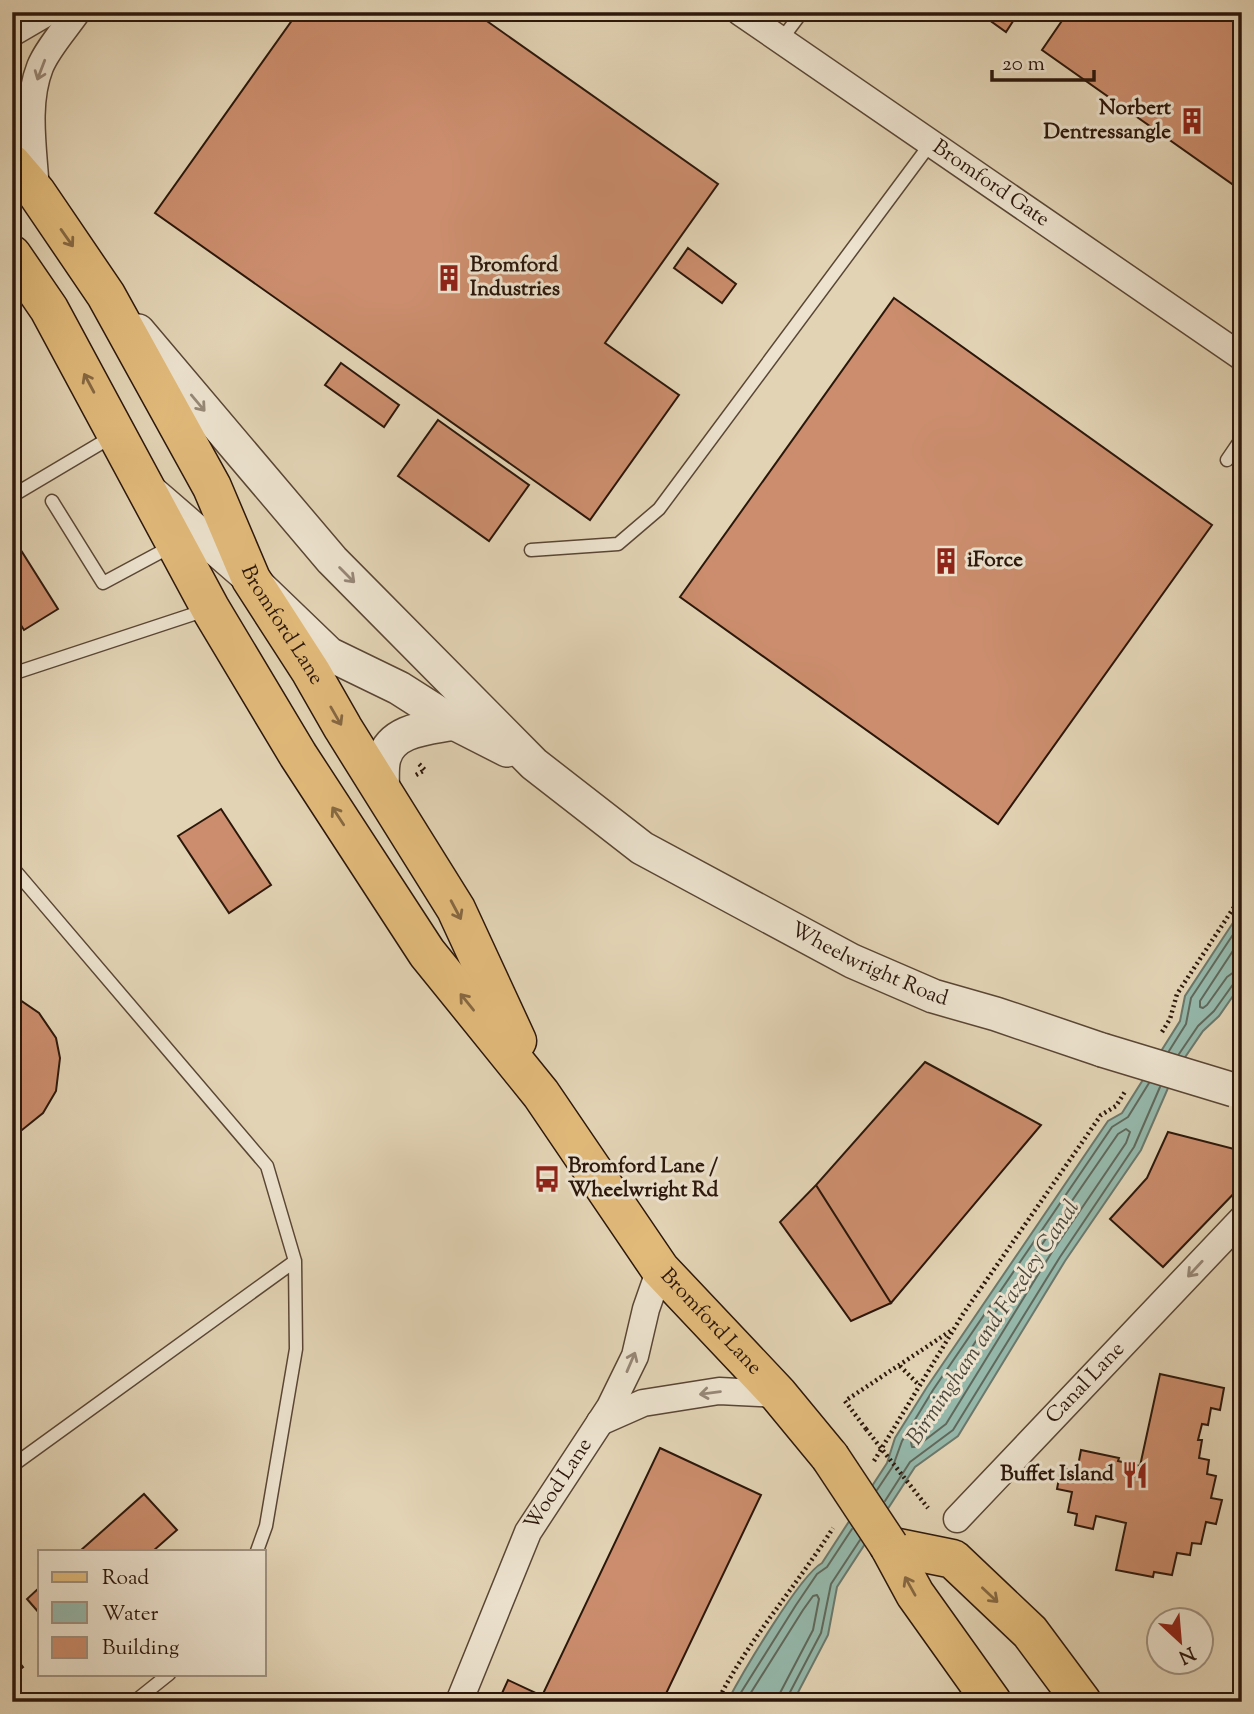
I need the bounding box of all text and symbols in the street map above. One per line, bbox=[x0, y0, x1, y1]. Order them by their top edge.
scale bar bbox=[992, 38, 1093, 82]
text: 20 m bbox=[1002, 50, 1045, 80]
one-way arrow bbox=[34, 58, 46, 80]
place label: Norbert Dentressangle bbox=[1043, 94, 1172, 148]
building icon: Norbert Dentressangle bbox=[1177, 106, 1207, 136]
street label: Bromford Gate bbox=[926, 133, 1055, 235]
one-way arrow bbox=[60, 228, 74, 247]
place label: Bromford Industries bbox=[470, 251, 560, 305]
building icon: Bromford Industries bbox=[434, 263, 464, 293]
one-way arrow bbox=[82, 374, 96, 394]
one-way arrow bbox=[190, 393, 206, 411]
building icon: iForce bbox=[931, 546, 961, 576]
place label: iForce bbox=[967, 546, 1023, 576]
street label: Bromford Lane bbox=[232, 561, 331, 691]
one-way arrow bbox=[338, 566, 355, 583]
one-way arrow bbox=[329, 706, 343, 726]
one-way arrow bbox=[331, 806, 345, 826]
one-way arrow bbox=[449, 899, 463, 920]
street label: Wheelwright Road bbox=[785, 915, 952, 1015]
one-way arrow bbox=[460, 994, 475, 1012]
place label: Bromford Lane / Wheelwright Rd bbox=[568, 1152, 718, 1206]
bus stop icon: Bromford Lane / Wheelwright Rd bbox=[532, 1164, 562, 1194]
water label: Birmingham and Fazeley Canal bbox=[899, 1194, 1089, 1452]
one-way arrow bbox=[1186, 1260, 1203, 1277]
street label: Bromford Lane bbox=[652, 1262, 768, 1382]
street label: Canal Lane bbox=[1039, 1336, 1132, 1431]
one-way arrow bbox=[625, 1352, 638, 1373]
one-way arrow bbox=[699, 1387, 722, 1400]
street label: Wood Lane bbox=[518, 1433, 600, 1537]
place label: Buffet Island bbox=[1000, 1460, 1114, 1490]
restaurant icon: Buffet Island bbox=[1120, 1460, 1150, 1490]
legend bbox=[38, 1550, 266, 1676]
text: Road bbox=[102, 1564, 149, 1594]
one-way arrow bbox=[903, 1576, 917, 1596]
one-way arrow bbox=[981, 1586, 998, 1603]
text: Water bbox=[102, 1600, 159, 1630]
north arrow bbox=[1146, 1606, 1216, 1676]
text: Building bbox=[102, 1634, 179, 1664]
text: N bbox=[1174, 1639, 1199, 1669]

